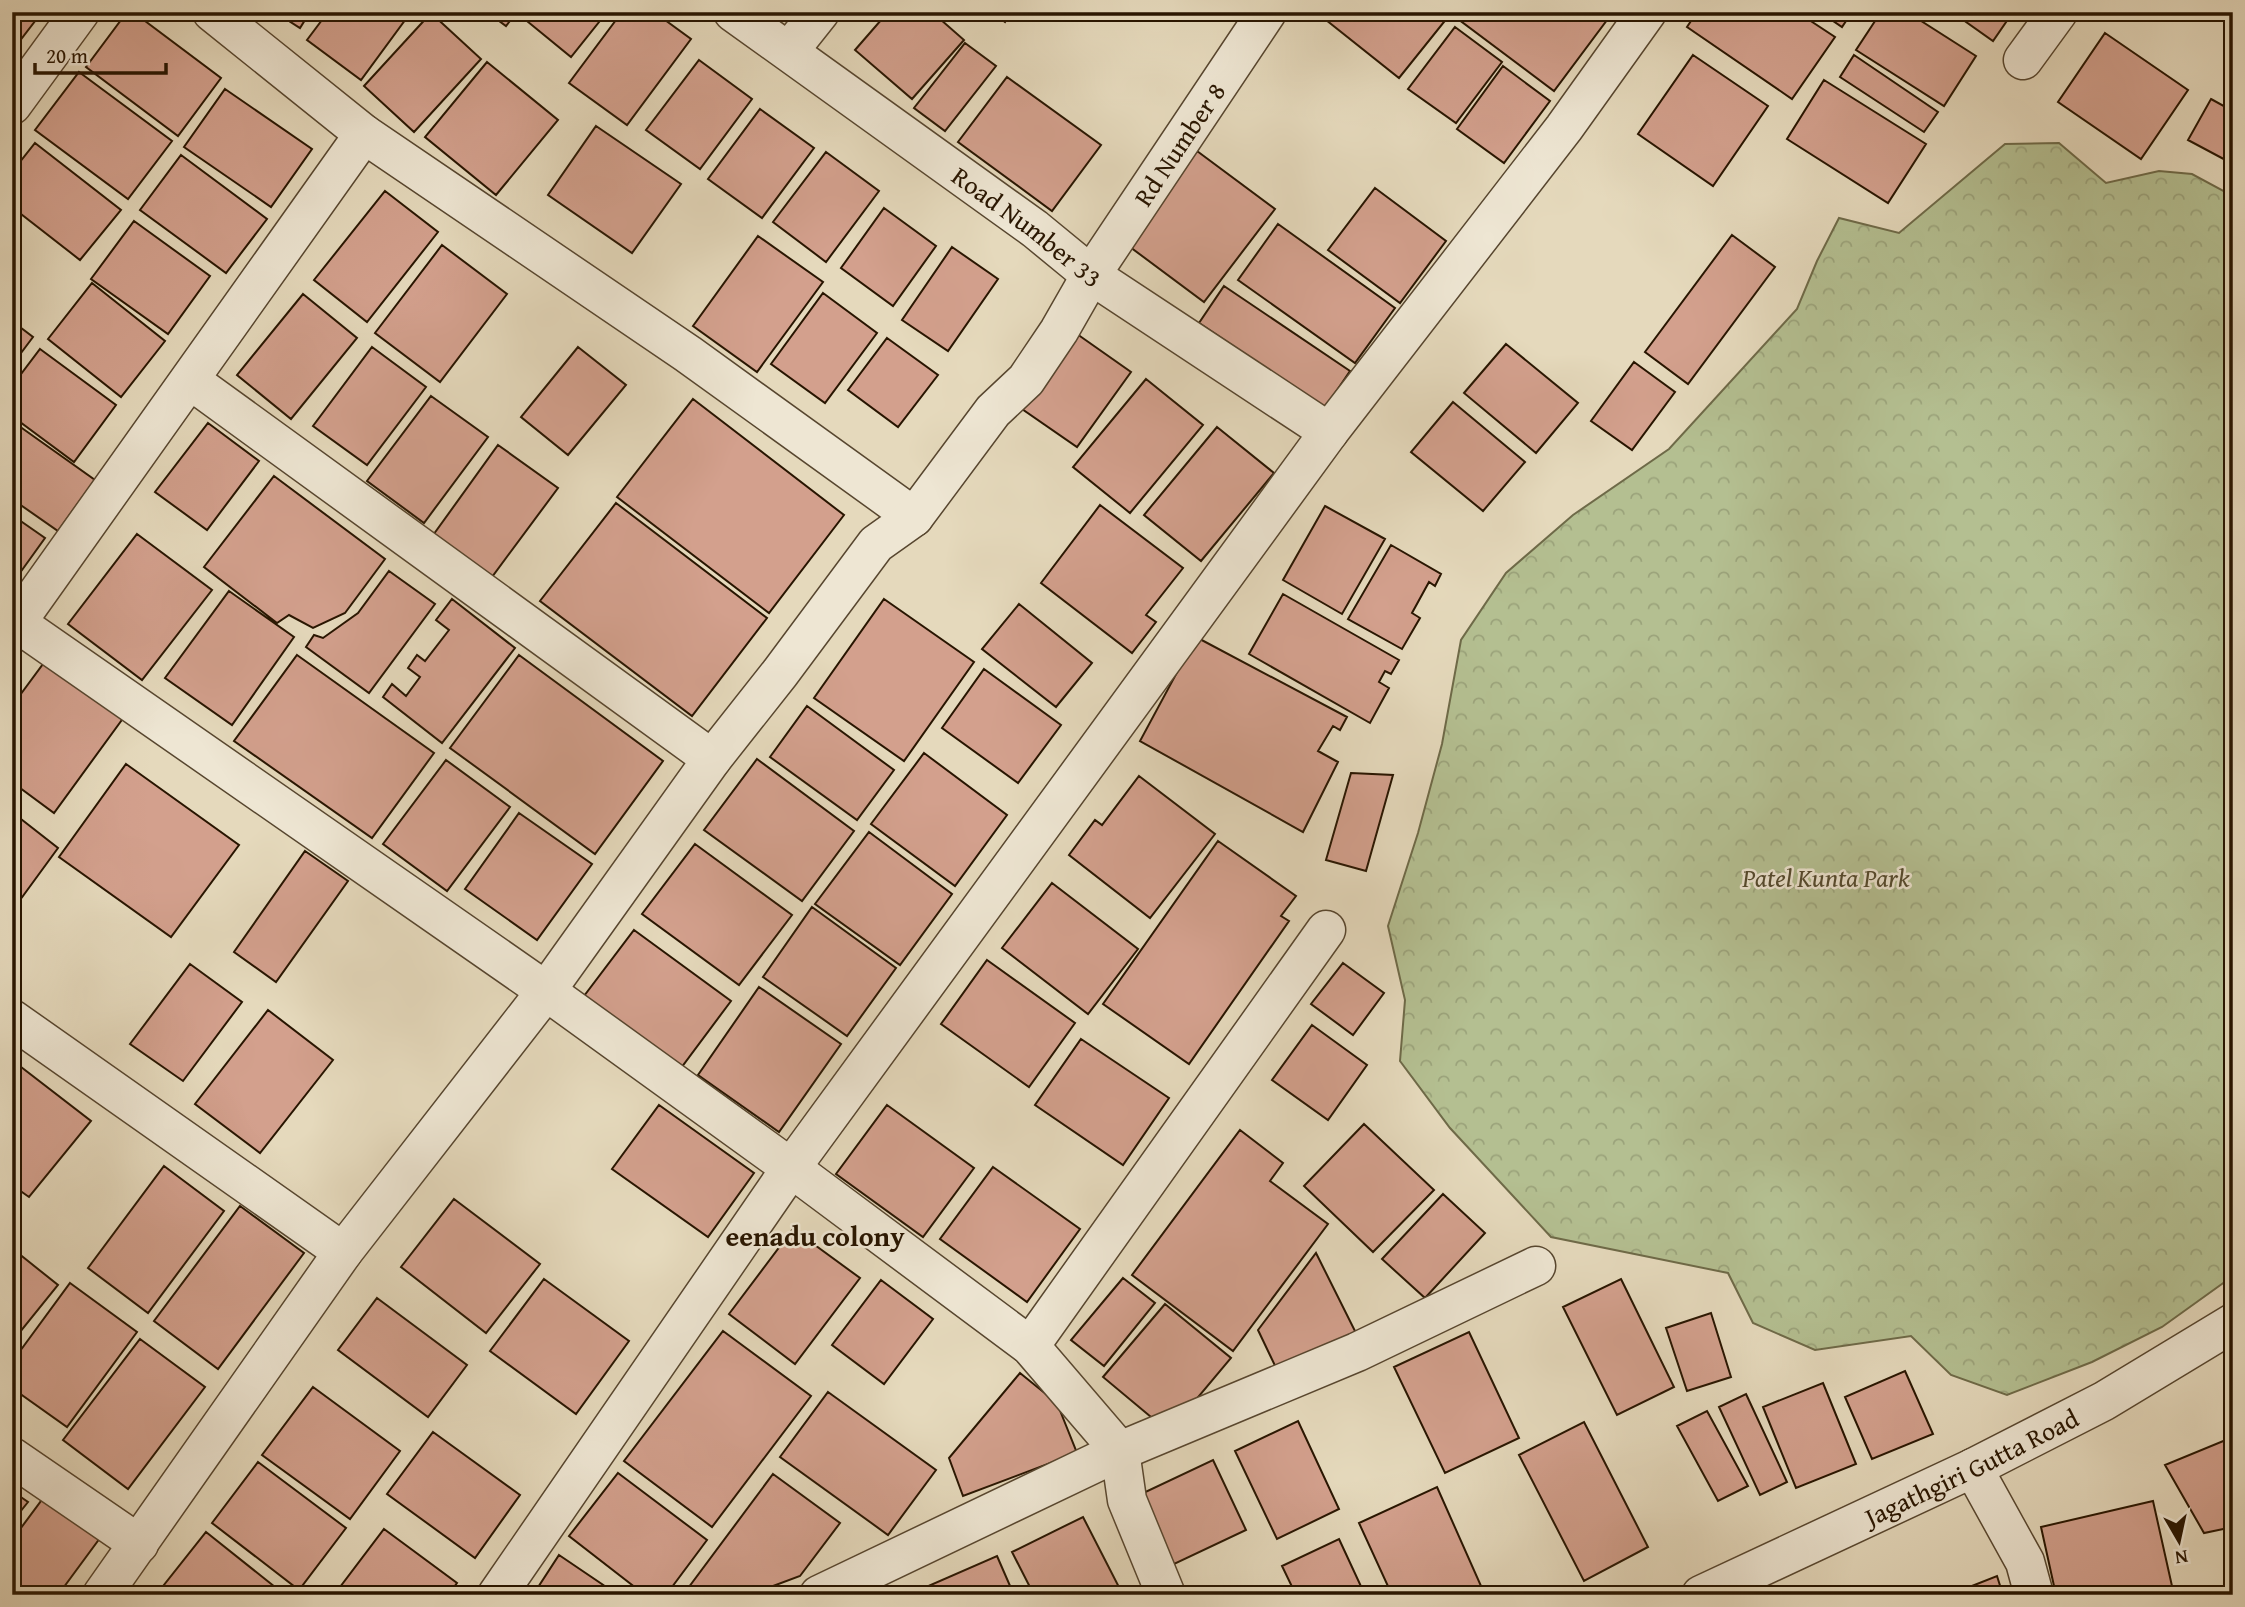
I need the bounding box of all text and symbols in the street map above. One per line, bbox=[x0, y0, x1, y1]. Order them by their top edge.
scale bar bbox=[35, 32, 166, 76]
text: 20 m bbox=[46, 40, 88, 71]
street label: Rd Number 8 bbox=[1123, 74, 1234, 214]
street label: Road Number 33 bbox=[944, 156, 1110, 297]
park label: Patel Kunta Park bbox=[1741, 858, 1910, 897]
district label: eenadu colony bbox=[725, 1215, 905, 1256]
street label: Jagathgiri Gutta Road bbox=[1855, 1398, 2085, 1537]
north arrow bbox=[2144, 1506, 2214, 1576]
text: N bbox=[2173, 1543, 2190, 1573]

